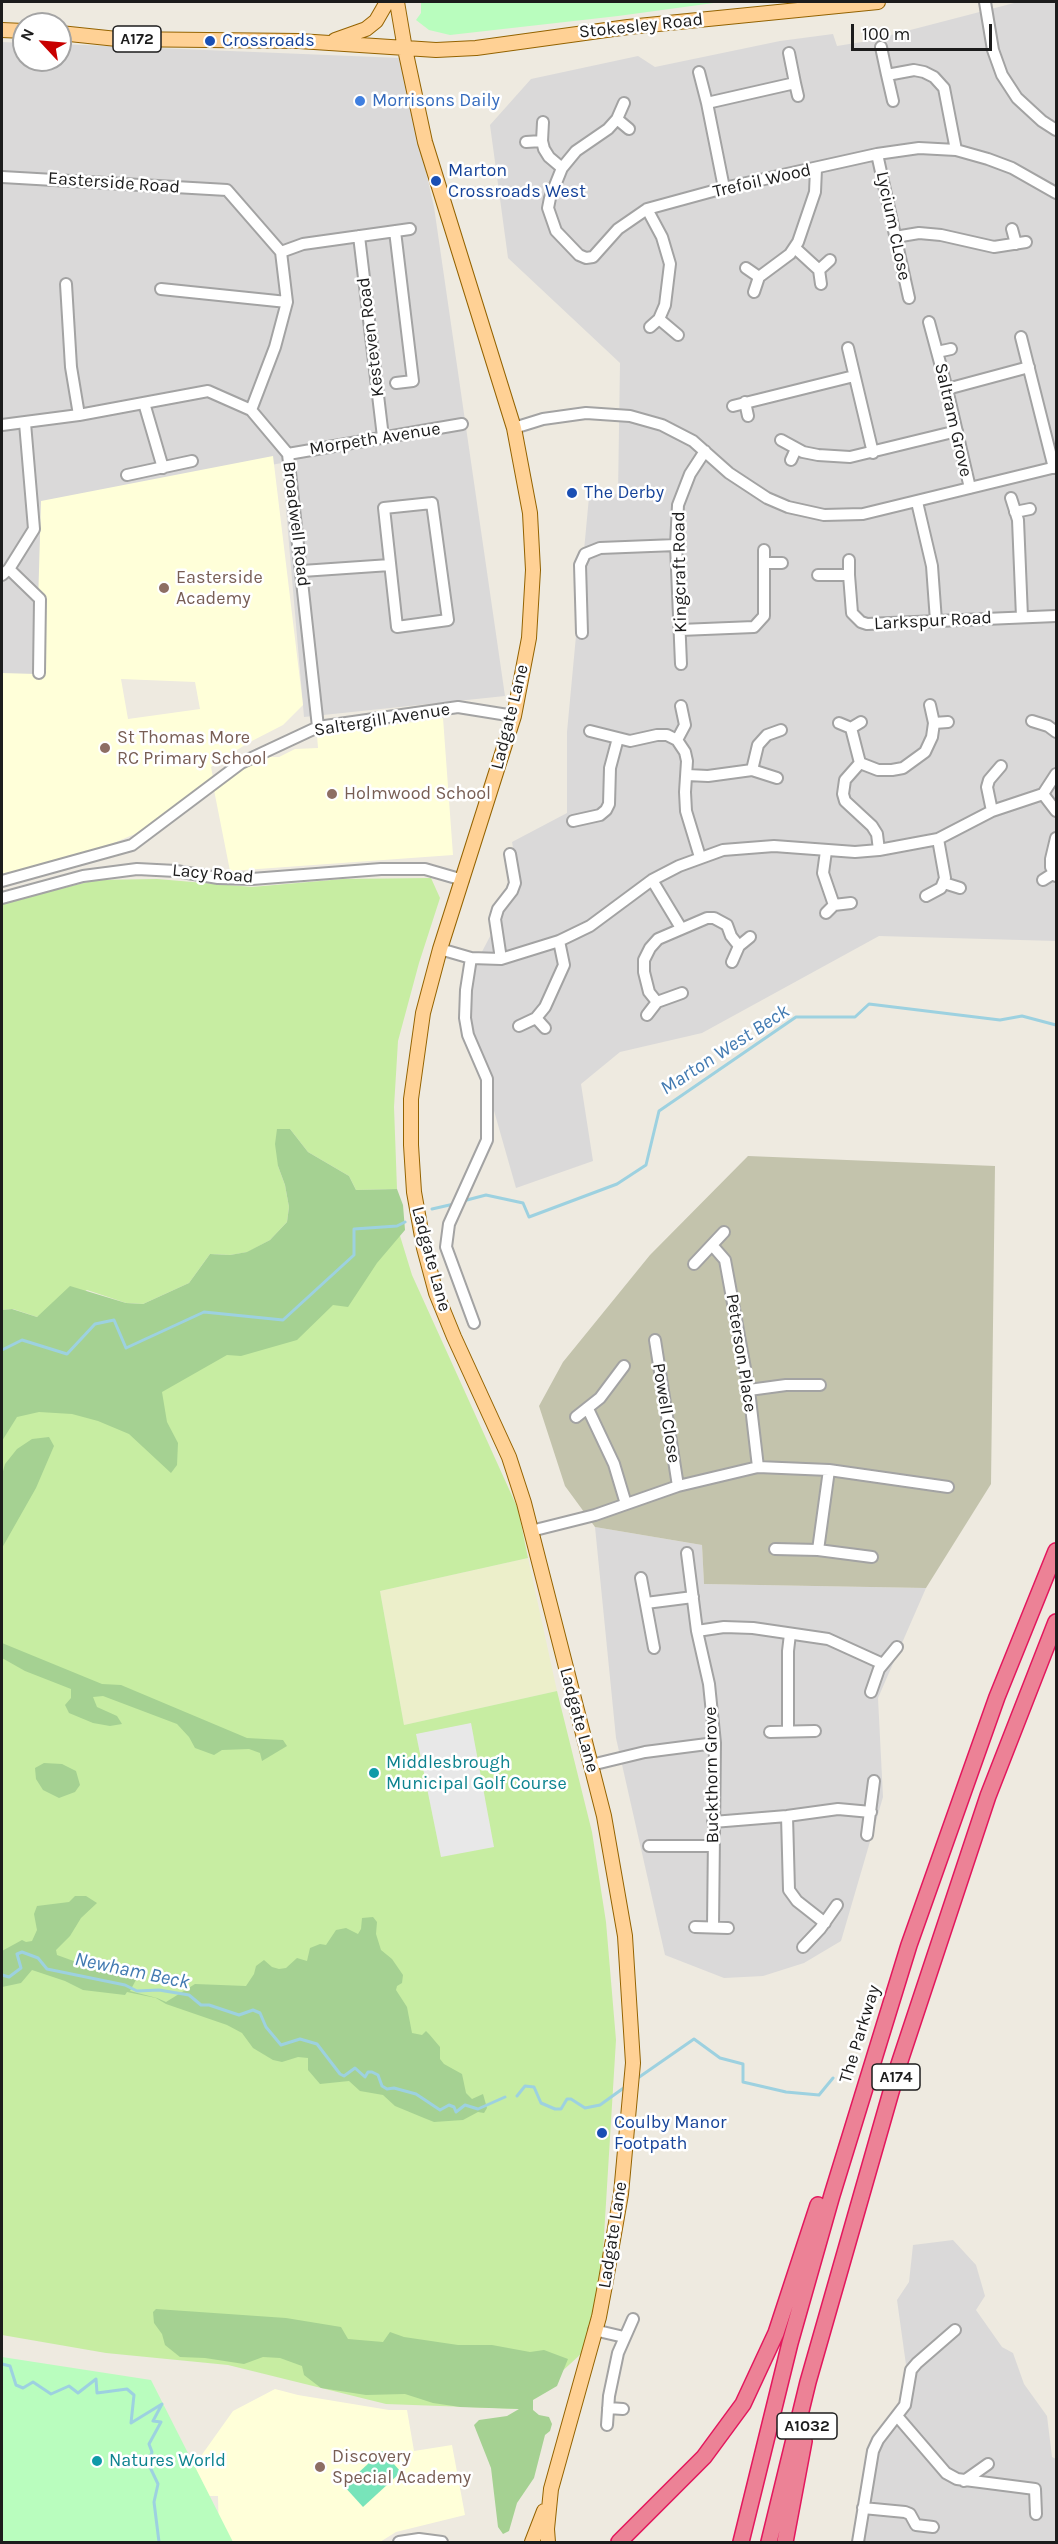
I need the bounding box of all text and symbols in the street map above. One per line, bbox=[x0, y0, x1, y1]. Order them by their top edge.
street label: Stokesley Road bbox=[578, 9, 704, 43]
north arrow bbox=[12, 12, 72, 72]
scale bar bbox=[854, 12, 995, 50]
text: 100 m bbox=[862, 23, 910, 45]
text: N bbox=[16, 25, 38, 44]
road number: A172 bbox=[113, 26, 161, 52]
place label: Crossroads bbox=[222, 30, 315, 52]
marker: Crossroads bbox=[203, 34, 217, 48]
place label: Morrisons Daily bbox=[372, 90, 500, 112]
marker: Morrisons Daily bbox=[353, 94, 367, 108]
street label: Trefoil Wood bbox=[711, 159, 813, 203]
place label: Marton Crossroads West bbox=[448, 160, 586, 202]
street label: Easterside Road bbox=[47, 168, 181, 198]
street label: Lycium CLose bbox=[871, 169, 915, 283]
marker: Marton Crossroads West bbox=[429, 174, 443, 188]
street label: Kesteven Road bbox=[353, 276, 389, 398]
street label: Saltram Grove bbox=[929, 361, 977, 479]
street label: Morpeth Avenue bbox=[308, 418, 442, 460]
street label: Broadwell Road bbox=[278, 460, 314, 588]
place label: The Derby bbox=[584, 482, 664, 504]
marker: The Derby bbox=[565, 486, 579, 500]
street label: Kingcraft Road bbox=[668, 511, 692, 633]
place label: Easterside Academy bbox=[176, 567, 263, 610]
marker: Easterside Academy bbox=[157, 581, 171, 595]
street label: Larkspur Road bbox=[873, 607, 993, 635]
street label: Ladgate Lane bbox=[486, 662, 534, 772]
street label: Saltergill Avenue bbox=[313, 699, 451, 741]
place label: St Thomas More RC Primary School bbox=[117, 727, 267, 770]
marker: St Thomas More RC Primary School bbox=[98, 741, 112, 755]
place label: Holmwood School bbox=[344, 783, 491, 805]
marker: Holmwood School bbox=[325, 787, 339, 801]
street label: Lacy Road bbox=[171, 860, 255, 888]
water label: Marton West Beck bbox=[656, 999, 794, 1101]
street label: Ladgate Lane bbox=[407, 1204, 455, 1314]
street label: Peterson Place bbox=[721, 1292, 761, 1414]
street label: Powell Close bbox=[647, 1361, 685, 1465]
street label: Ladgate Lane bbox=[555, 1665, 603, 1775]
street label: Buckthorn Grove bbox=[700, 1706, 724, 1844]
place label: Middlesbrough Municipal Golf Course bbox=[386, 1752, 567, 1794]
marker: Middlesbrough Municipal Golf Course bbox=[367, 1766, 381, 1780]
water label: Newham Beck bbox=[72, 1947, 192, 1995]
street label: The Parkway bbox=[835, 1982, 885, 2086]
road number: A174 bbox=[872, 2064, 920, 2090]
place label: Coulby Manor Footpath bbox=[614, 2112, 726, 2154]
marker: Coulby Manor Footpath bbox=[595, 2126, 609, 2140]
street label: Ladgate Lane bbox=[594, 2180, 632, 2290]
road number: A1032 bbox=[777, 2413, 837, 2439]
place label: Discovery Special Academy bbox=[332, 2446, 471, 2488]
place label: Natures World bbox=[109, 2450, 226, 2472]
marker: Natures World bbox=[90, 2454, 104, 2468]
marker: Discovery Special Academy bbox=[313, 2460, 327, 2474]

